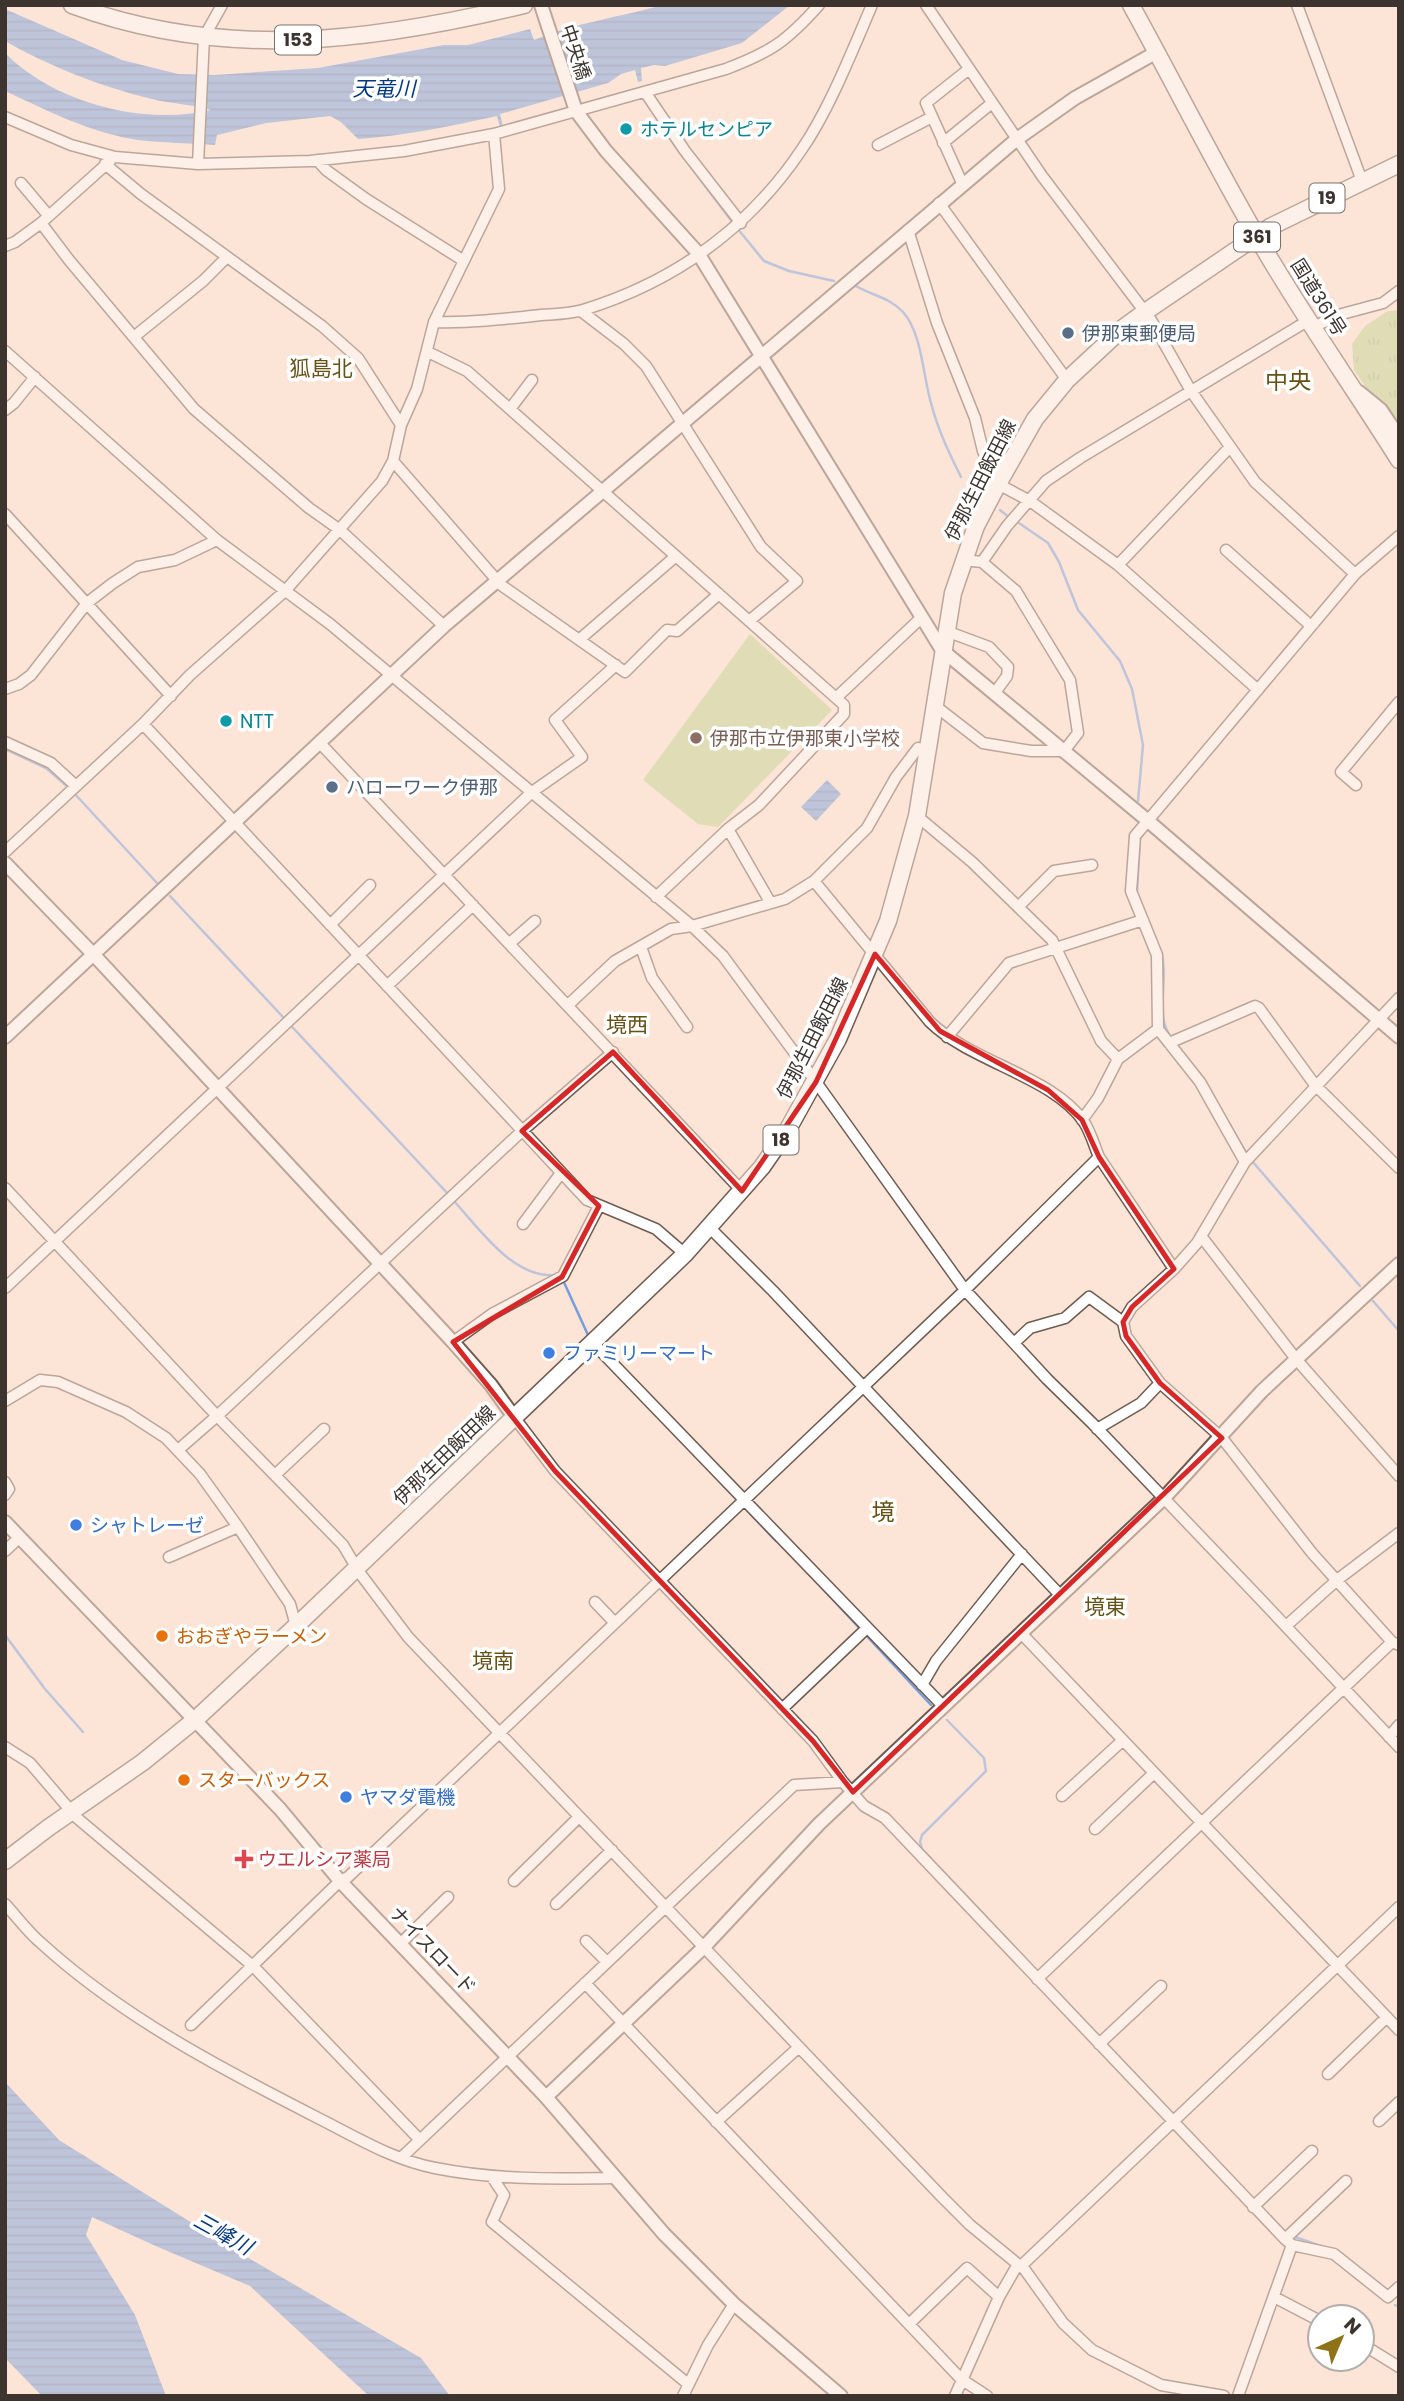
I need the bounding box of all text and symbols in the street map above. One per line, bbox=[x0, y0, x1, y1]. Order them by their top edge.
street label: 中央橋 bbox=[554, 21, 597, 83]
road number: 153 bbox=[275, 26, 321, 55]
water label: 天竜川 bbox=[353, 74, 417, 103]
place label: ホテルセンピア bbox=[640, 116, 773, 143]
marker: ホテルセンピア bbox=[618, 121, 634, 137]
road number: 19 bbox=[1310, 183, 1344, 212]
road number: 361 bbox=[1234, 222, 1280, 251]
street label: 国道361号 bbox=[1284, 253, 1353, 341]
place label: 伊那東郵便局 bbox=[1082, 320, 1196, 347]
marker: 伊那東郵便局 bbox=[1060, 325, 1076, 341]
district label: 狐島北 bbox=[290, 354, 353, 383]
district label: 中央 bbox=[1265, 365, 1311, 397]
street label: 伊那生田飯田線 bbox=[938, 415, 1023, 546]
place label: NTT bbox=[240, 708, 274, 735]
marker: NTT bbox=[218, 713, 234, 729]
place label: 伊那市立伊那東小学校 bbox=[710, 725, 900, 752]
marker: 伊那市立伊那東小学校 bbox=[688, 730, 704, 746]
place label: ハローワーク伊那 bbox=[346, 774, 498, 801]
marker: ハローワーク伊那 bbox=[324, 779, 340, 795]
street label: 伊那生田飯田線 bbox=[770, 973, 855, 1104]
district label: 境西 bbox=[606, 1010, 648, 1039]
road number: 18 bbox=[764, 1126, 798, 1154]
place label: ファミリーマート bbox=[563, 1340, 715, 1367]
marker: ファミリーマート bbox=[541, 1345, 557, 1361]
street label: 伊那生田飯田線 bbox=[387, 1399, 502, 1511]
district label: 境 bbox=[872, 1496, 895, 1528]
place label: シャトレーゼ bbox=[90, 1512, 204, 1539]
marker: シャトレーゼ bbox=[68, 1517, 84, 1533]
district label: 境東 bbox=[1084, 1592, 1126, 1621]
place label: おおぎやラーメン bbox=[176, 1623, 327, 1650]
marker: おおぎやラーメン bbox=[154, 1628, 170, 1644]
district label: 境南 bbox=[472, 1646, 514, 1675]
place label: スターバックス bbox=[198, 1767, 330, 1794]
marker: スターバックス bbox=[176, 1772, 192, 1788]
place label: ヤマダ電機 bbox=[360, 1784, 455, 1811]
marker: ヤマダ電機 bbox=[338, 1789, 354, 1805]
place label: ウエルシア薬局 bbox=[258, 1846, 391, 1873]
marker: ウエルシア薬局 bbox=[236, 1851, 252, 1867]
street label: ナイスロード bbox=[384, 1900, 482, 2001]
water label: 三峰川 bbox=[189, 2206, 260, 2262]
north arrow bbox=[1306, 2303, 1376, 2373]
text: N bbox=[1338, 2311, 1367, 2341]

